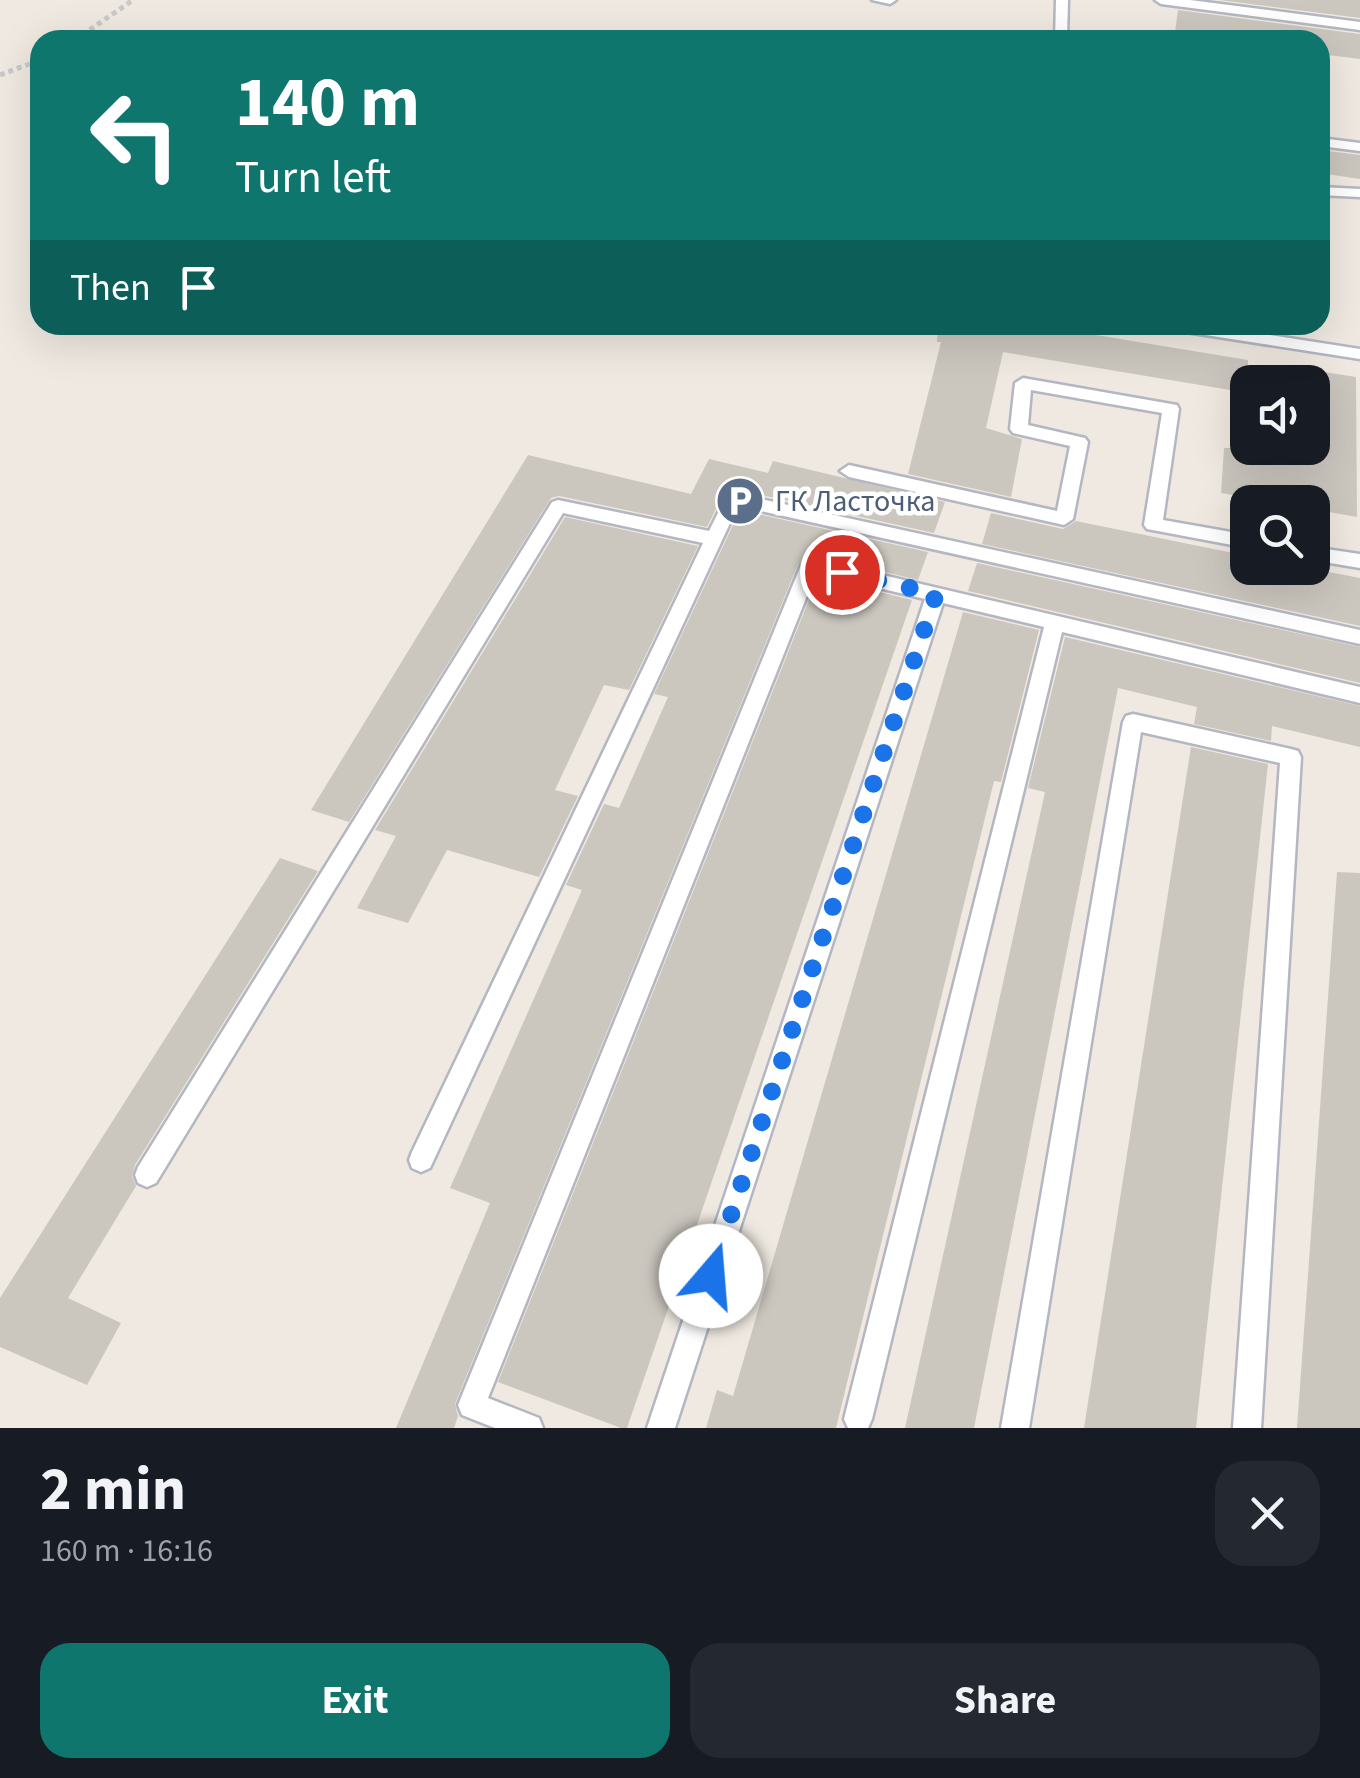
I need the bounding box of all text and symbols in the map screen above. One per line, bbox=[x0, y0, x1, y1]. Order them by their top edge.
text: 140 m bbox=[235, 53, 420, 153]
icon: left bbox=[70, 70, 200, 200]
text: Turn left bbox=[235, 146, 391, 210]
icon: arrive bbox=[171, 260, 226, 315]
text: Then bbox=[70, 261, 151, 315]
map controls bbox=[1230, 365, 1330, 585]
button: sound bbox=[1230, 365, 1330, 465]
parking icon: ГК Ласточка bbox=[714, 475, 766, 527]
place label: ГК Ласточка bbox=[775, 480, 935, 523]
button: search bbox=[1230, 485, 1330, 585]
pin bbox=[800, 530, 885, 615]
icon: arrive bbox=[815, 545, 870, 600]
position arrow bbox=[659, 1224, 763, 1328]
text: 2 min bbox=[40, 1448, 186, 1533]
button: close bbox=[1215, 1461, 1320, 1566]
text: 160 m · 16:16 bbox=[40, 1528, 213, 1574]
button: Exit bbox=[40, 1643, 670, 1758]
button: Share bbox=[690, 1643, 1320, 1758]

